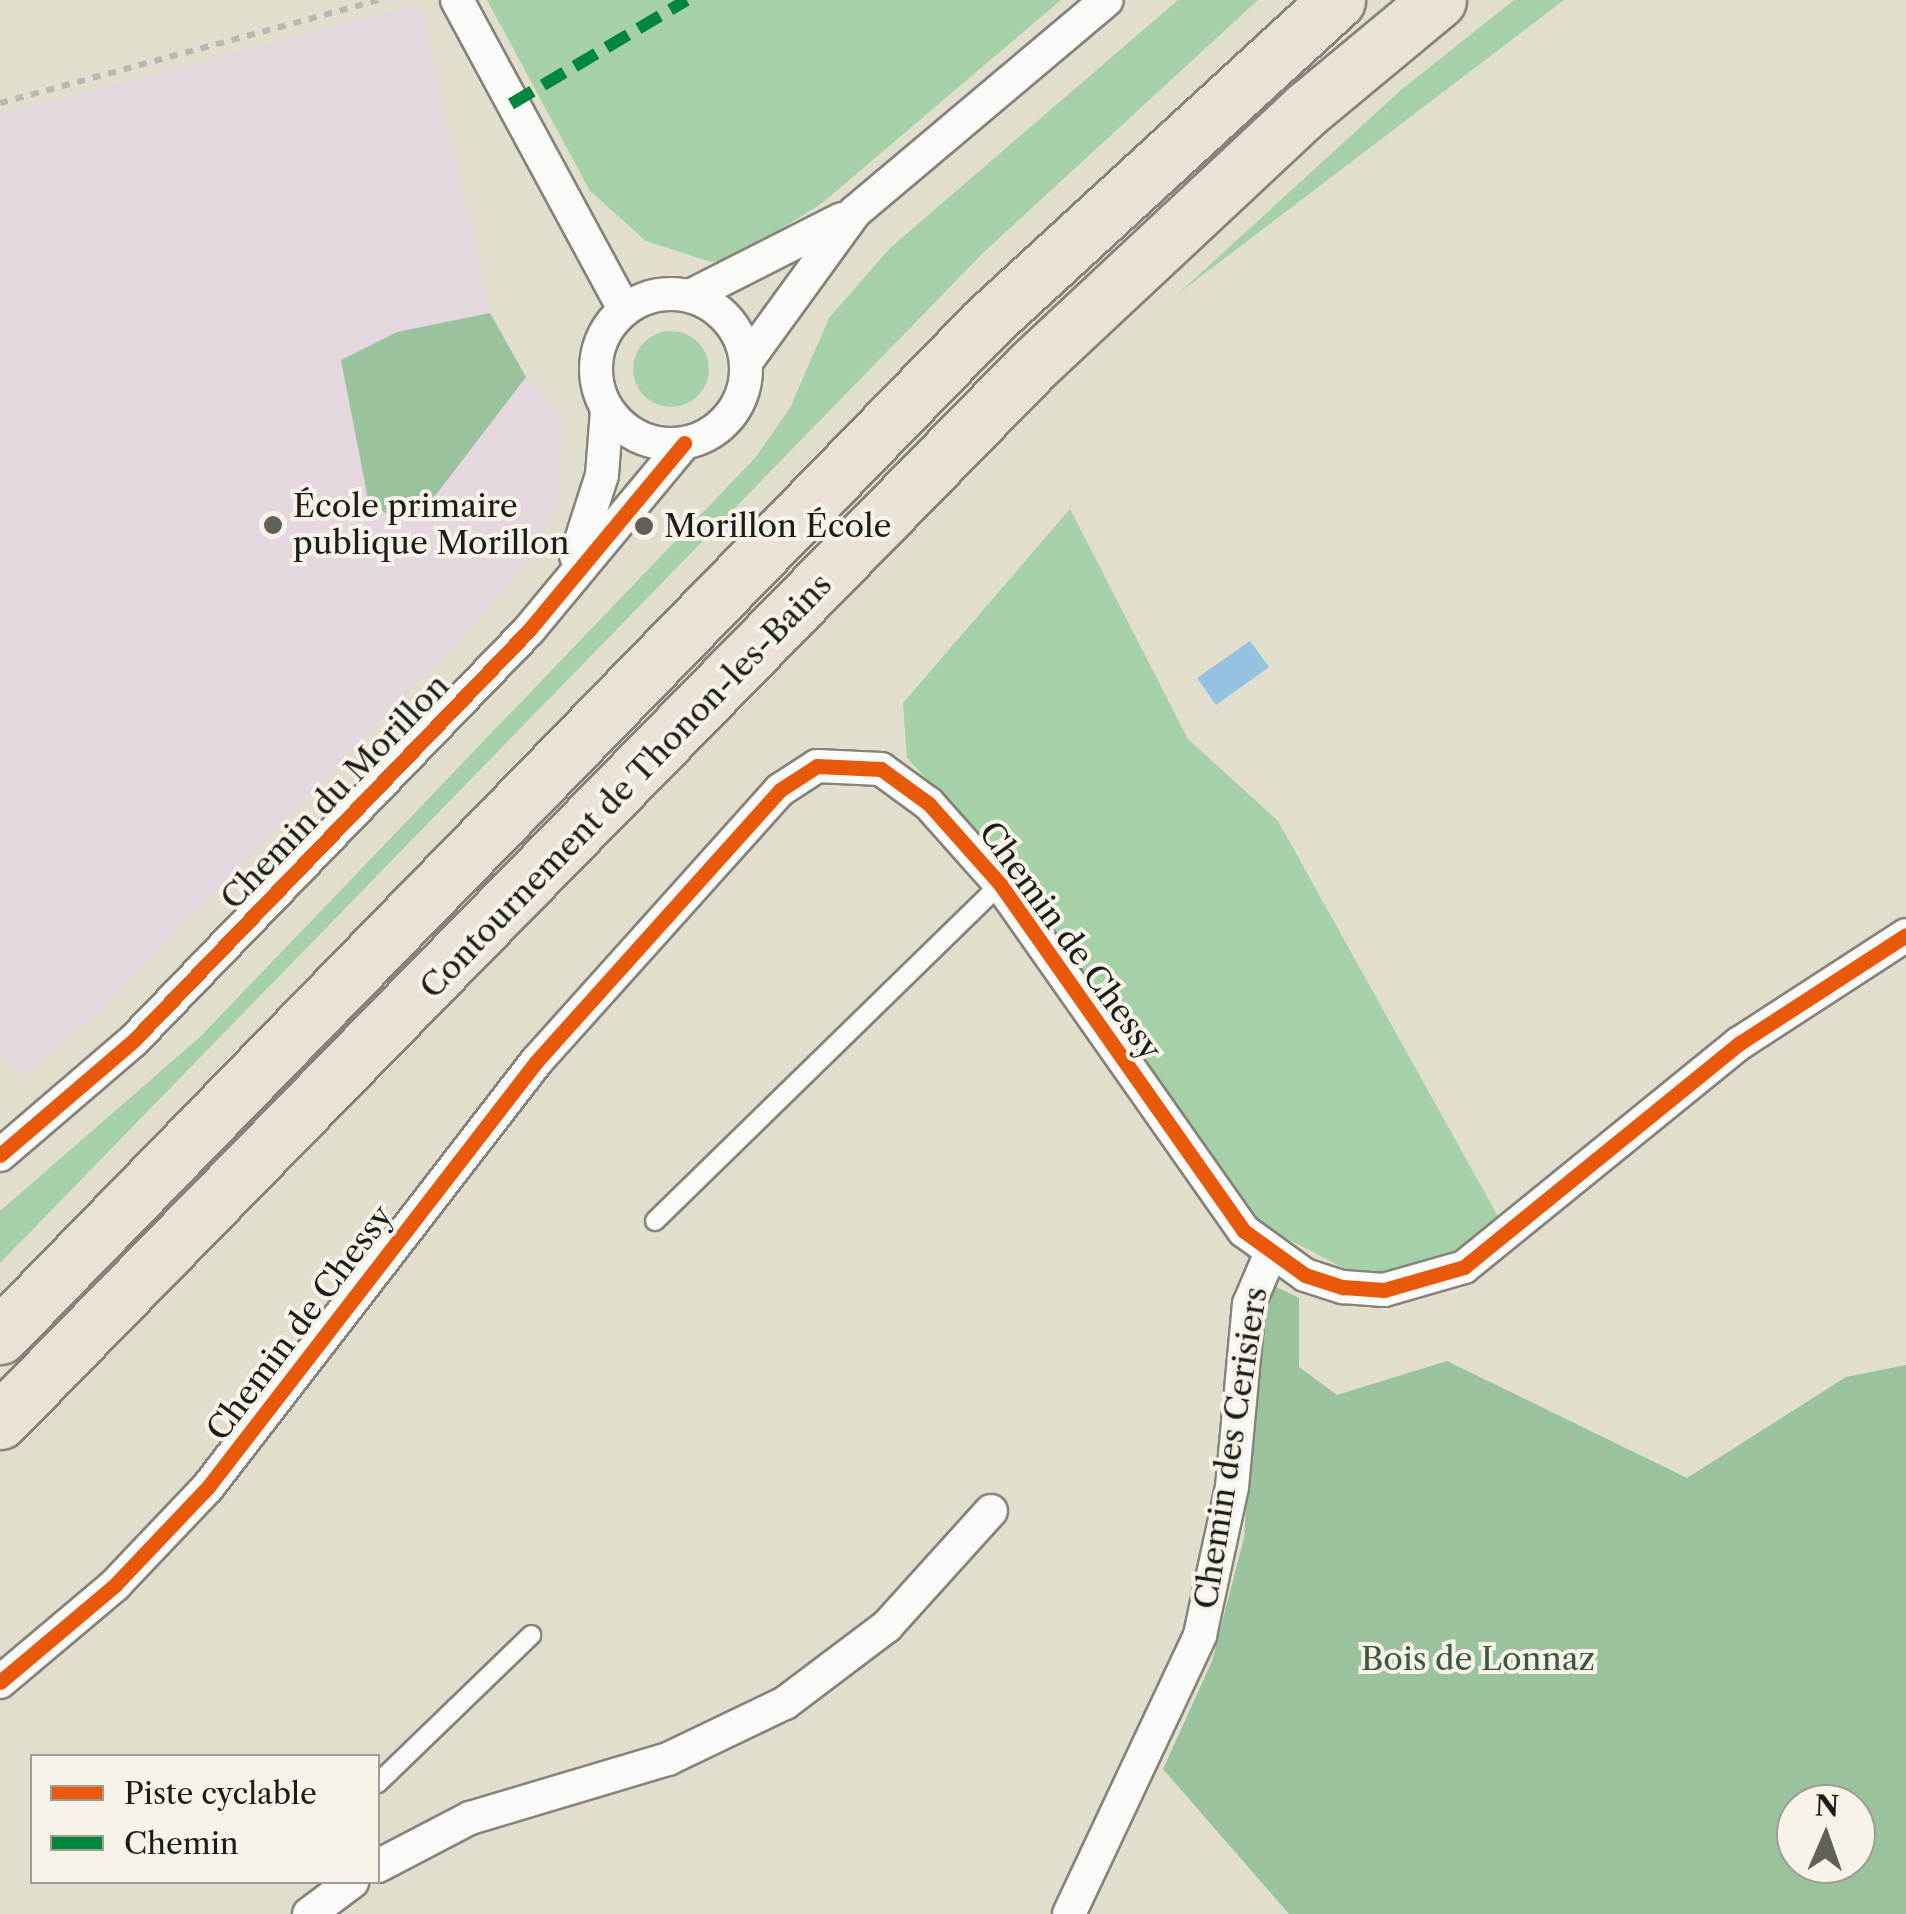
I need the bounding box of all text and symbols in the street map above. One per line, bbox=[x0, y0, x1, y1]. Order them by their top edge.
place label: École primaire publique Morillon bbox=[293, 488, 570, 563]
place label: Morillon École bbox=[664, 507, 891, 545]
marker: École primaire publique Morillon bbox=[262, 514, 284, 536]
marker: Morillon École bbox=[633, 515, 655, 537]
street label: Contournement de Thonon-les-Bains bbox=[412, 565, 840, 1007]
street label: Chemin du Morillon bbox=[213, 667, 457, 917]
street label: Chemin de Chessy bbox=[971, 815, 1169, 1067]
street label: Chemin de Chessy bbox=[199, 1198, 401, 1448]
street label: Chemin des Cerisiers bbox=[1187, 1284, 1275, 1612]
park label: Bois de Lonnaz bbox=[1361, 1640, 1595, 1678]
legend bbox=[30, 1754, 380, 1884]
text: Piste cyclable bbox=[124, 1775, 317, 1812]
north arrow bbox=[1776, 1784, 1876, 1884]
text: N bbox=[1814, 1789, 1840, 1823]
text: Chemin bbox=[124, 1825, 239, 1862]

